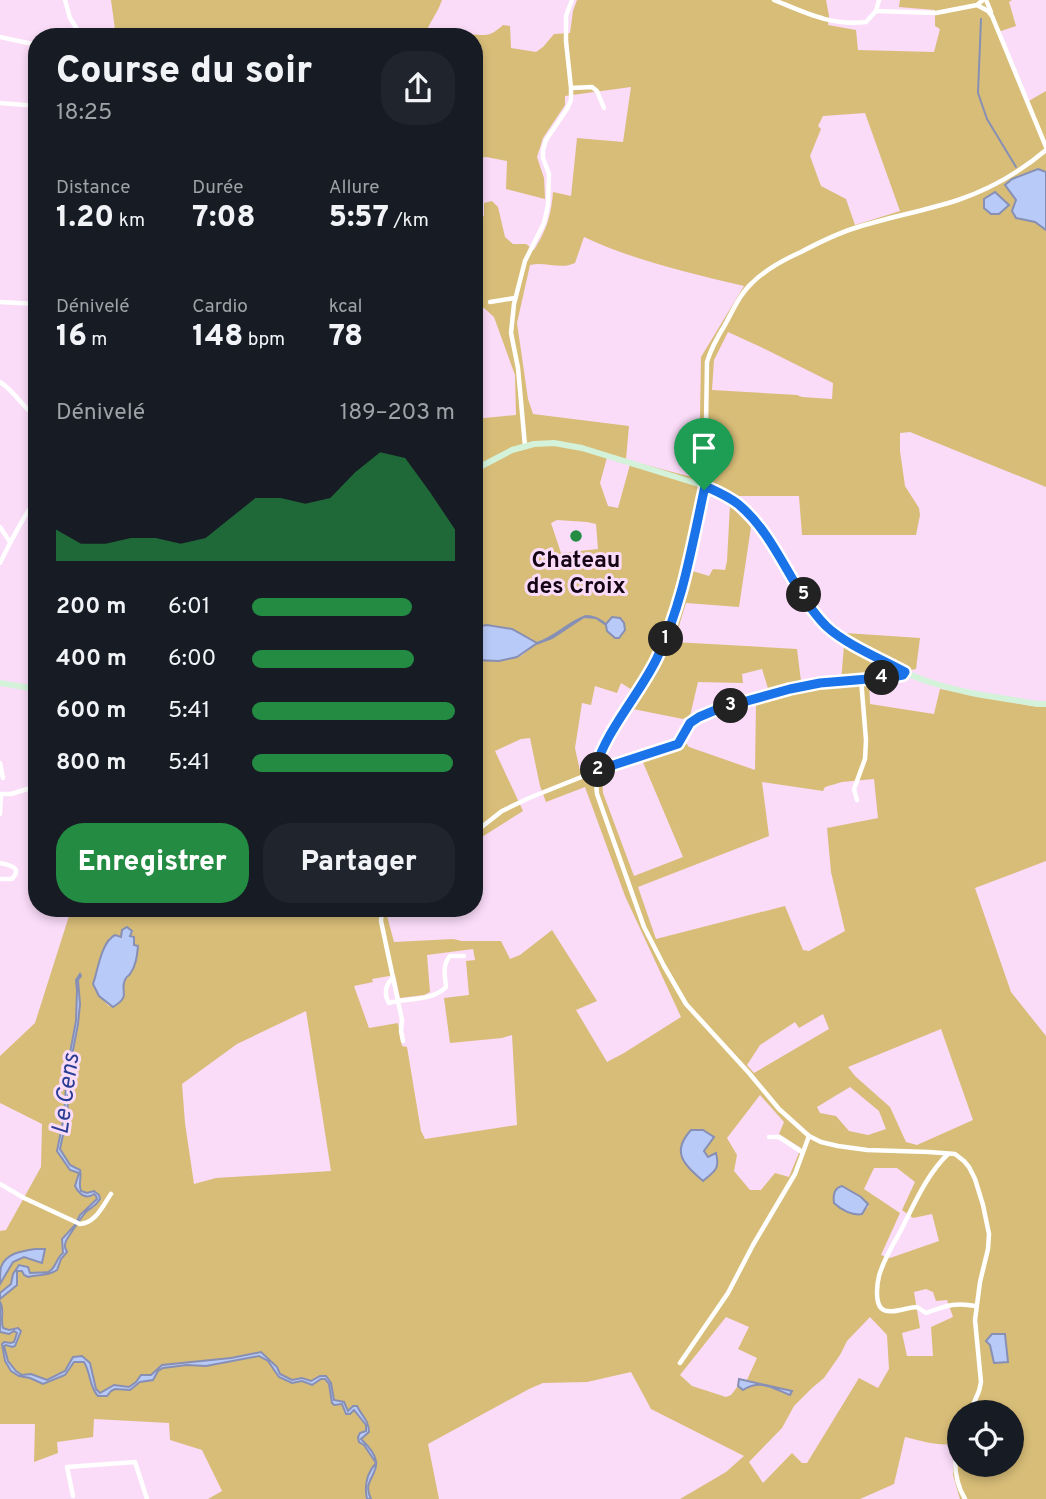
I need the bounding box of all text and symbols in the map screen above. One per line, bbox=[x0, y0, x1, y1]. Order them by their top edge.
text: Course du soir bbox=[56, 48, 312, 97]
button: share bbox=[381, 51, 455, 125]
text: 18:25 bbox=[56, 99, 112, 128]
text: Distance bbox=[56, 176, 131, 200]
text: Durée bbox=[192, 176, 243, 200]
text: Allure bbox=[329, 176, 379, 200]
text: 1.20 bbox=[56, 200, 114, 237]
text: 7:08 bbox=[192, 200, 255, 237]
text: 5:57 bbox=[329, 200, 389, 237]
text: km bbox=[114, 209, 145, 233]
text: /km bbox=[389, 209, 429, 233]
text: Dénivelé bbox=[56, 295, 130, 319]
text: Cardio bbox=[192, 295, 248, 319]
text: kcal bbox=[329, 295, 362, 319]
text: 16 bbox=[56, 319, 87, 356]
text: 148 bbox=[192, 319, 243, 356]
text: 78 bbox=[329, 319, 363, 356]
text: m bbox=[87, 328, 107, 352]
text: bpm bbox=[243, 328, 285, 352]
text: Dénivelé bbox=[56, 399, 145, 428]
text: 189–203 m bbox=[340, 399, 455, 428]
pin bbox=[674, 418, 734, 490]
icon: arrive bbox=[685, 429, 723, 467]
marker: Chateau des Croix bbox=[568, 528, 584, 544]
place label: Chateau des Croix bbox=[526, 547, 626, 602]
pin: 5 bbox=[786, 578, 822, 612]
text: 5 bbox=[798, 582, 809, 606]
text: 200 m bbox=[56, 593, 126, 622]
text: 6:01 bbox=[168, 593, 210, 622]
pin: 1 bbox=[648, 622, 684, 656]
text: 1 bbox=[662, 626, 669, 650]
text: 400 m bbox=[56, 645, 127, 674]
text: 6:00 bbox=[168, 645, 216, 674]
pin: 4 bbox=[864, 660, 900, 696]
text: 4 bbox=[875, 665, 888, 689]
pin: 3 bbox=[714, 688, 748, 724]
text: 3 bbox=[725, 693, 736, 717]
text: 600 m bbox=[56, 697, 126, 726]
text: 5:41 bbox=[168, 697, 210, 726]
text: 800 m bbox=[56, 749, 126, 778]
text: 5:41 bbox=[168, 749, 210, 778]
pin: 2 bbox=[580, 752, 616, 788]
text: 2 bbox=[592, 757, 603, 781]
button: Enregistrer bbox=[56, 823, 249, 903]
button: Partager bbox=[263, 823, 455, 903]
water label: Le Cens bbox=[46, 1050, 88, 1137]
map controls bbox=[947, 1400, 1024, 1477]
button: locate bbox=[947, 1400, 1024, 1477]

